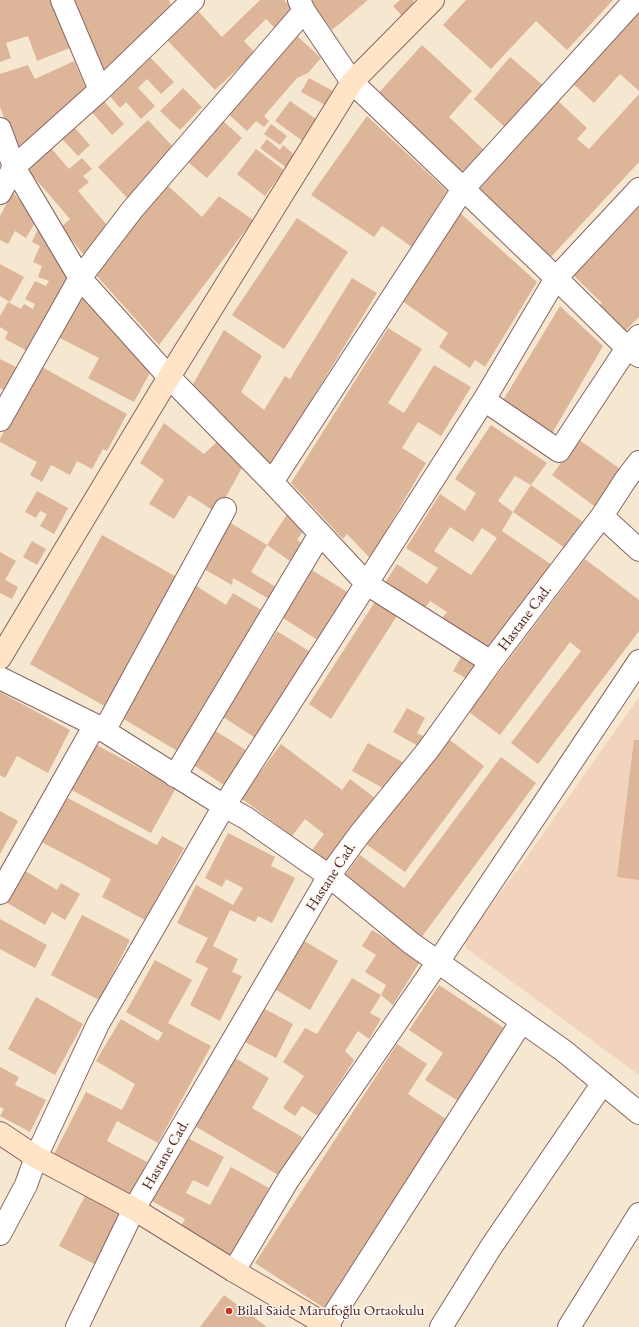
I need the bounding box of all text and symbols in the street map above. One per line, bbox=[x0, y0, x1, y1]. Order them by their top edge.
street label: Hastane Cad. bbox=[494, 581, 556, 655]
street label: Hastane Cad. bbox=[302, 839, 360, 915]
street label: Hastane Cad. bbox=[139, 1117, 193, 1193]
place label: Bilal Saide Marufoğlu Ortaokulu bbox=[237, 1302, 424, 1320]
marker: Bilal Saide Marufoğlu Ortaokulu bbox=[224, 1306, 234, 1316]

